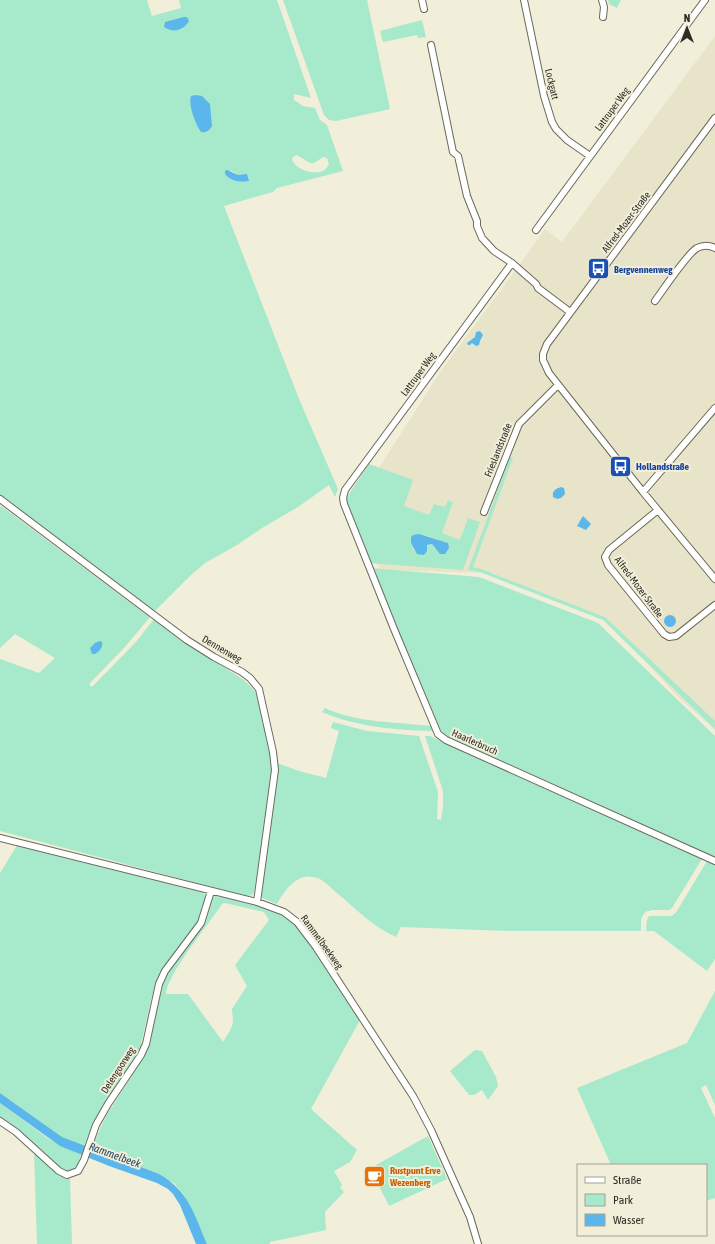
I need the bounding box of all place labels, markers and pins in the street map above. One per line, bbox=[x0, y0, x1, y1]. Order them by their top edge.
bus stop icon: Bergvennenweg bbox=[585, 256, 611, 282]
place label: Bergvennenweg bbox=[614, 264, 673, 275]
bus stop icon: Hollandstraße bbox=[607, 453, 633, 479]
place label: Hollandstraße bbox=[636, 461, 690, 472]
cafe icon: Rustpunt Erve Wezenberg bbox=[362, 1163, 388, 1189]
place label: Rustpunt Erve Wezenberg bbox=[389, 1165, 441, 1188]

